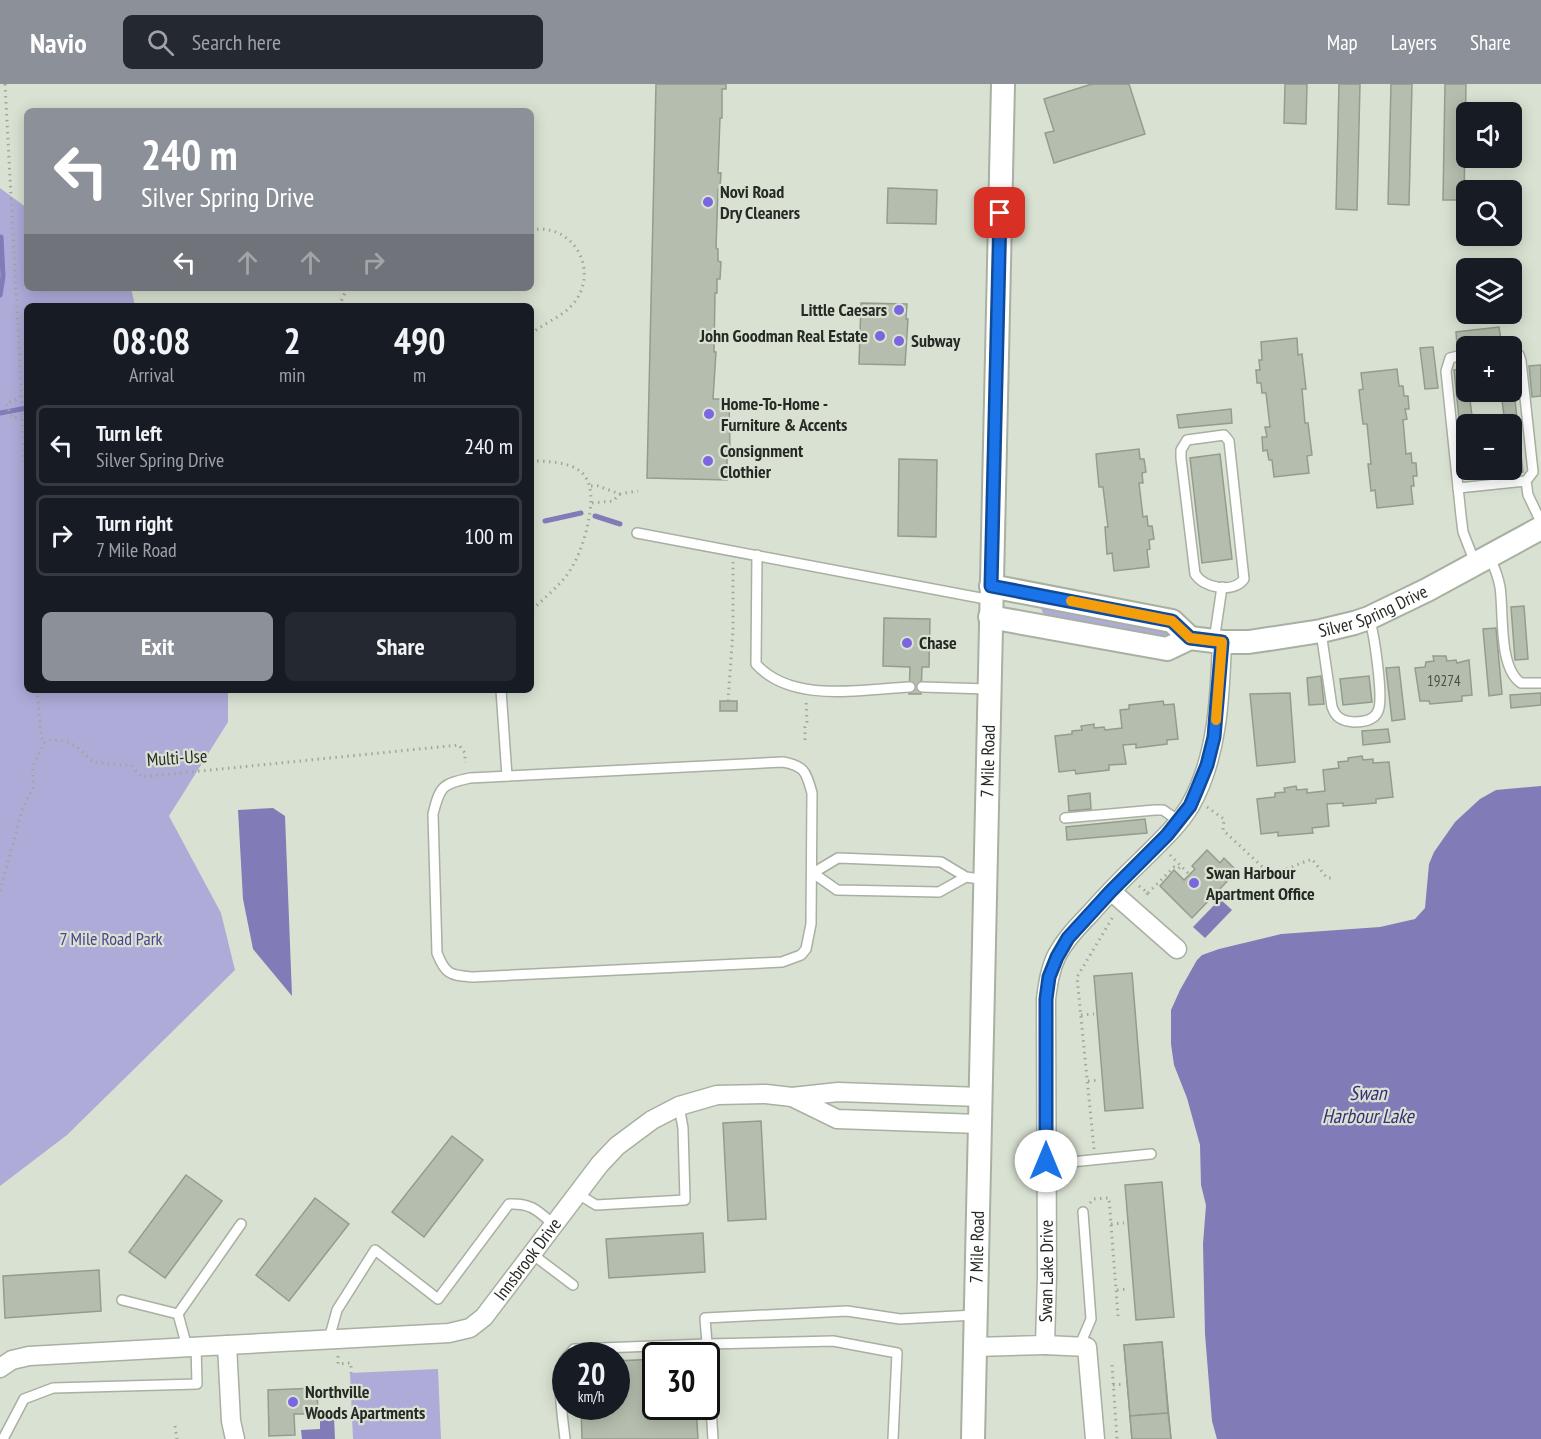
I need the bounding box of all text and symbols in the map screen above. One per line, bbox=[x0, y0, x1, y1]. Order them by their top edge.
search box bbox=[123, 15, 543, 69]
text: Navio bbox=[30, 24, 87, 61]
icon: search bbox=[144, 26, 177, 59]
text: Search here bbox=[192, 28, 281, 56]
text: Map bbox=[1327, 29, 1358, 56]
text: Layers bbox=[1391, 29, 1437, 56]
text: Share bbox=[1470, 29, 1511, 56]
map controls bbox=[1456, 102, 1522, 480]
button: sound bbox=[1456, 102, 1522, 168]
text: 240 m bbox=[141, 127, 238, 182]
icon: left bbox=[42, 132, 120, 210]
text: Silver Spring Drive bbox=[141, 180, 314, 214]
place label: Novi Road Dry Cleaners bbox=[720, 180, 800, 224]
button: search bbox=[1456, 180, 1522, 246]
pin bbox=[974, 187, 1025, 238]
marker: Novi Road Dry Cleaners bbox=[701, 195, 715, 209]
icon: arrive bbox=[983, 196, 1016, 229]
icon: left bbox=[168, 246, 201, 279]
icon: ahead bbox=[231, 246, 264, 279]
icon: ahead bbox=[294, 246, 327, 279]
icon: right bbox=[357, 246, 390, 279]
button: layers bbox=[1456, 258, 1522, 324]
place label: Little Caesars bbox=[801, 298, 887, 321]
marker: Little Caesars bbox=[892, 303, 906, 317]
text: 08:08 bbox=[113, 317, 190, 364]
text: 2 bbox=[283, 317, 301, 364]
text: 490 bbox=[394, 317, 445, 364]
place label: John Goodman Real Estate bbox=[699, 324, 868, 347]
marker: John Goodman Real Estate bbox=[873, 329, 887, 343]
place label: Subway bbox=[911, 329, 961, 352]
marker: Subway bbox=[892, 334, 906, 348]
button: + bbox=[1456, 336, 1522, 402]
text: Arrival bbox=[129, 362, 174, 388]
text: min bbox=[279, 362, 305, 388]
text: m bbox=[413, 362, 426, 388]
place label: Home-To-Home - Furniture & Accents bbox=[721, 392, 847, 436]
marker: Home-To-Home - Furniture & Accents bbox=[702, 407, 716, 421]
button: − bbox=[1456, 414, 1522, 480]
text: Turn left bbox=[96, 419, 162, 447]
icon: left bbox=[45, 429, 78, 462]
text: 240 m bbox=[464, 432, 513, 460]
place label: Consignment Clothier bbox=[720, 439, 804, 483]
text: Silver Spring Drive bbox=[96, 447, 224, 473]
marker: Consignment Clothier bbox=[701, 454, 715, 468]
text: Turn right bbox=[96, 509, 173, 537]
icon: right bbox=[45, 519, 78, 552]
text: 100 m bbox=[464, 522, 513, 550]
text: 7 Mile Road bbox=[96, 537, 177, 563]
street label: Silver Spring Drive bbox=[1316, 580, 1431, 642]
button: Exit bbox=[42, 612, 273, 681]
button: Share bbox=[285, 612, 516, 681]
place label: Chase bbox=[919, 631, 957, 654]
marker: Chase bbox=[900, 636, 914, 650]
house number: 19274 bbox=[1427, 671, 1461, 690]
street label: 7 Mile Road bbox=[975, 725, 1000, 798]
street label: Multi-Use bbox=[146, 744, 208, 771]
place label: Swan Harbour Apartment Office bbox=[1205, 861, 1315, 905]
marker: Swan Harbour Apartment Office bbox=[1187, 876, 1201, 890]
park label: 7 Mile Road Park bbox=[59, 927, 163, 950]
water label: Swan Harbour Lake bbox=[1322, 1080, 1416, 1129]
position arrow bbox=[1014, 1129, 1078, 1193]
street label: 7 Mile Road bbox=[964, 1210, 989, 1284]
street label: Innsbrook Drive bbox=[489, 1213, 566, 1305]
street label: Swan Lake Drive bbox=[1034, 1220, 1058, 1323]
speed limit sign: 30 bbox=[642, 1342, 720, 1420]
text: 20 bbox=[577, 1354, 605, 1393]
place label: Northville Woods Apartments bbox=[304, 1380, 425, 1424]
text: km/h bbox=[578, 1387, 604, 1406]
marker: Northville Woods Apartments bbox=[286, 1395, 300, 1409]

